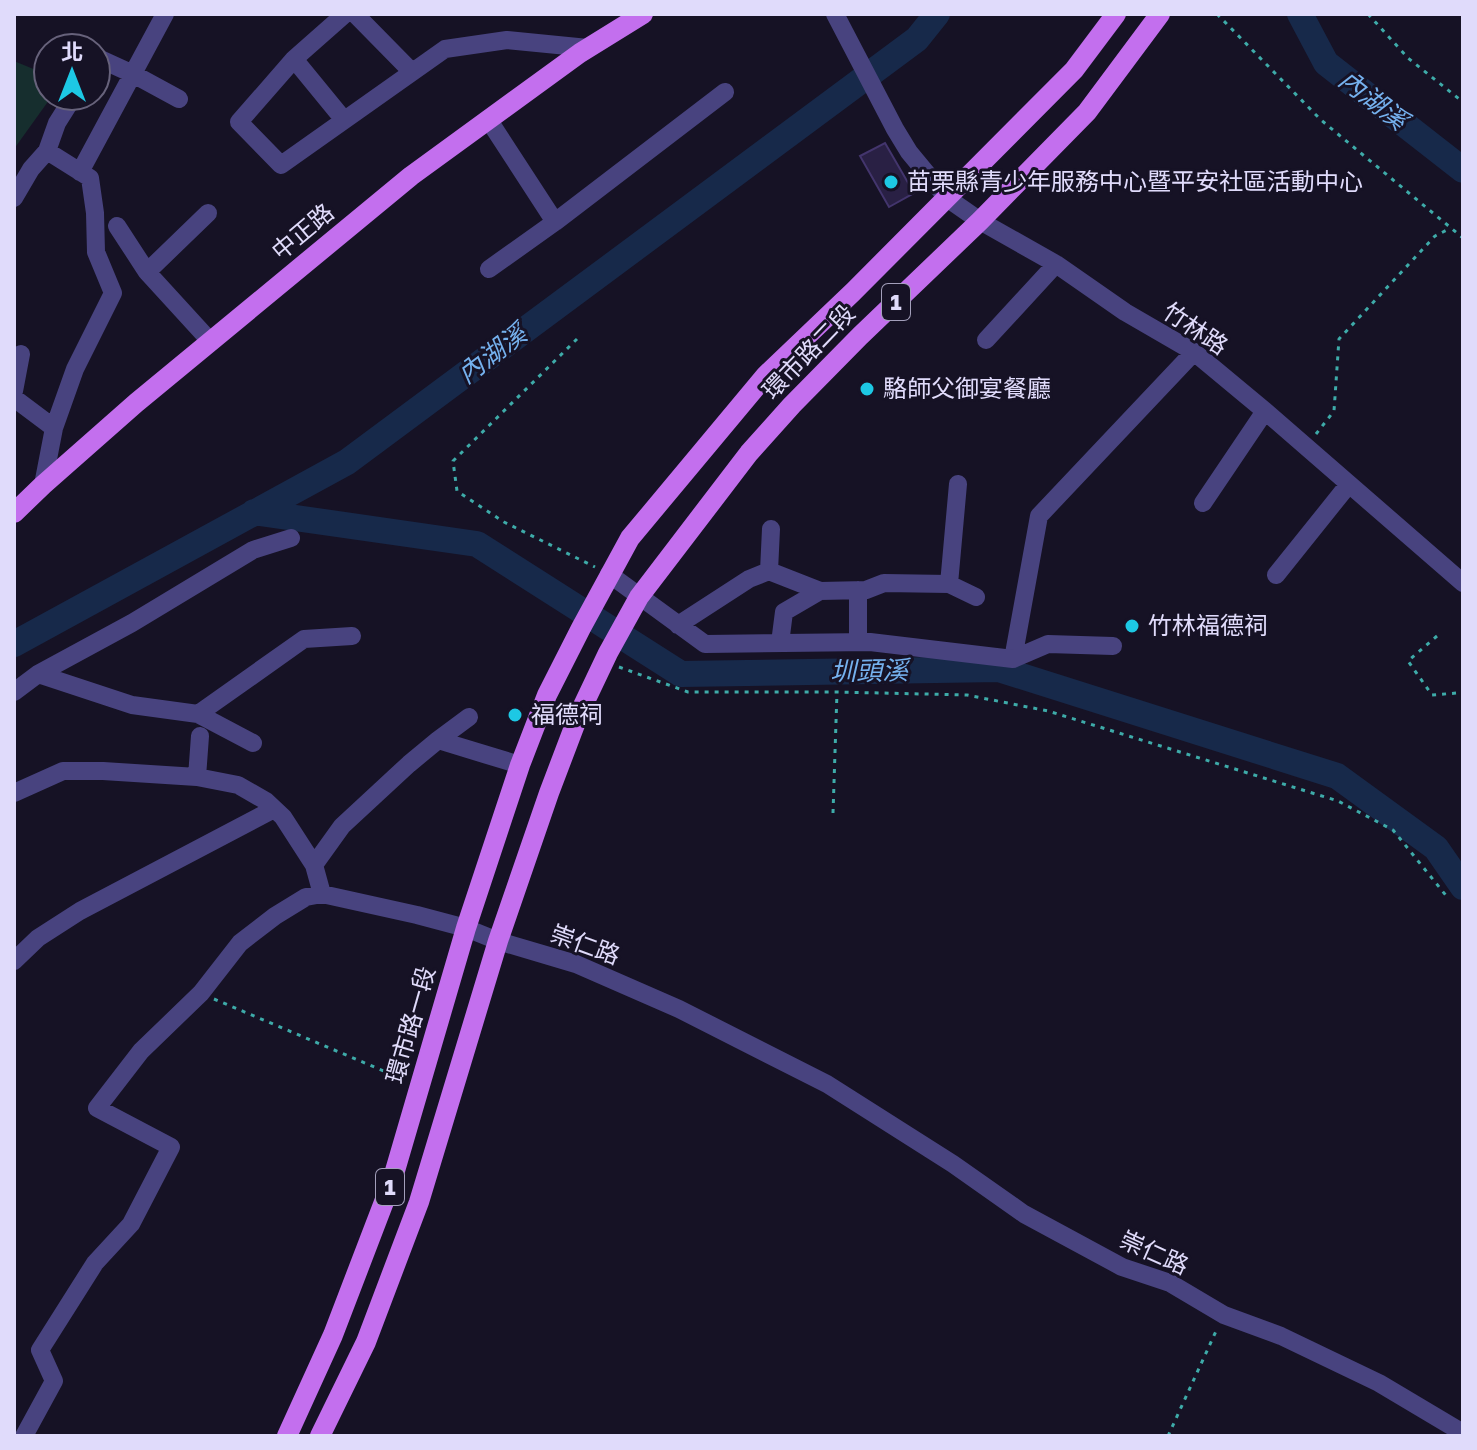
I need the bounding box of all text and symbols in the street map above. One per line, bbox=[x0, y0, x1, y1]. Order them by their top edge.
north arrow bbox=[32, 32, 112, 112]
text: 北 bbox=[61, 38, 83, 65]
water label: 內湖溪 bbox=[1333, 63, 1417, 138]
place label: 苗栗縣青少年服務中心暨平安社區活動中心 bbox=[907, 166, 1363, 195]
marker: 苗栗縣青少年服務中心暨平安社區活動中心 bbox=[882, 173, 900, 191]
street label: 中正路 bbox=[265, 197, 339, 265]
road number: 1 bbox=[882, 284, 910, 320]
street label: 竹林路 bbox=[1158, 296, 1234, 360]
street label: 環市路二段 bbox=[756, 298, 860, 404]
water label: 內湖溪 bbox=[451, 315, 535, 389]
place label: 駱師父御宴餐廳 bbox=[883, 373, 1051, 402]
marker: 駱師父御宴餐廳 bbox=[858, 380, 876, 398]
place label: 竹林福德祠 bbox=[1148, 610, 1268, 639]
marker: 竹林福德祠 bbox=[1123, 617, 1141, 635]
water label: 圳頭溪 bbox=[830, 654, 912, 687]
place label: 福德祠 bbox=[531, 699, 603, 728]
marker: 福德祠 bbox=[506, 706, 524, 724]
street label: 崇仁路 bbox=[547, 918, 624, 970]
street label: 環市路一段 bbox=[379, 963, 440, 1086]
road number: 1 bbox=[376, 1169, 404, 1205]
street label: 崇仁路 bbox=[1116, 1224, 1193, 1280]

